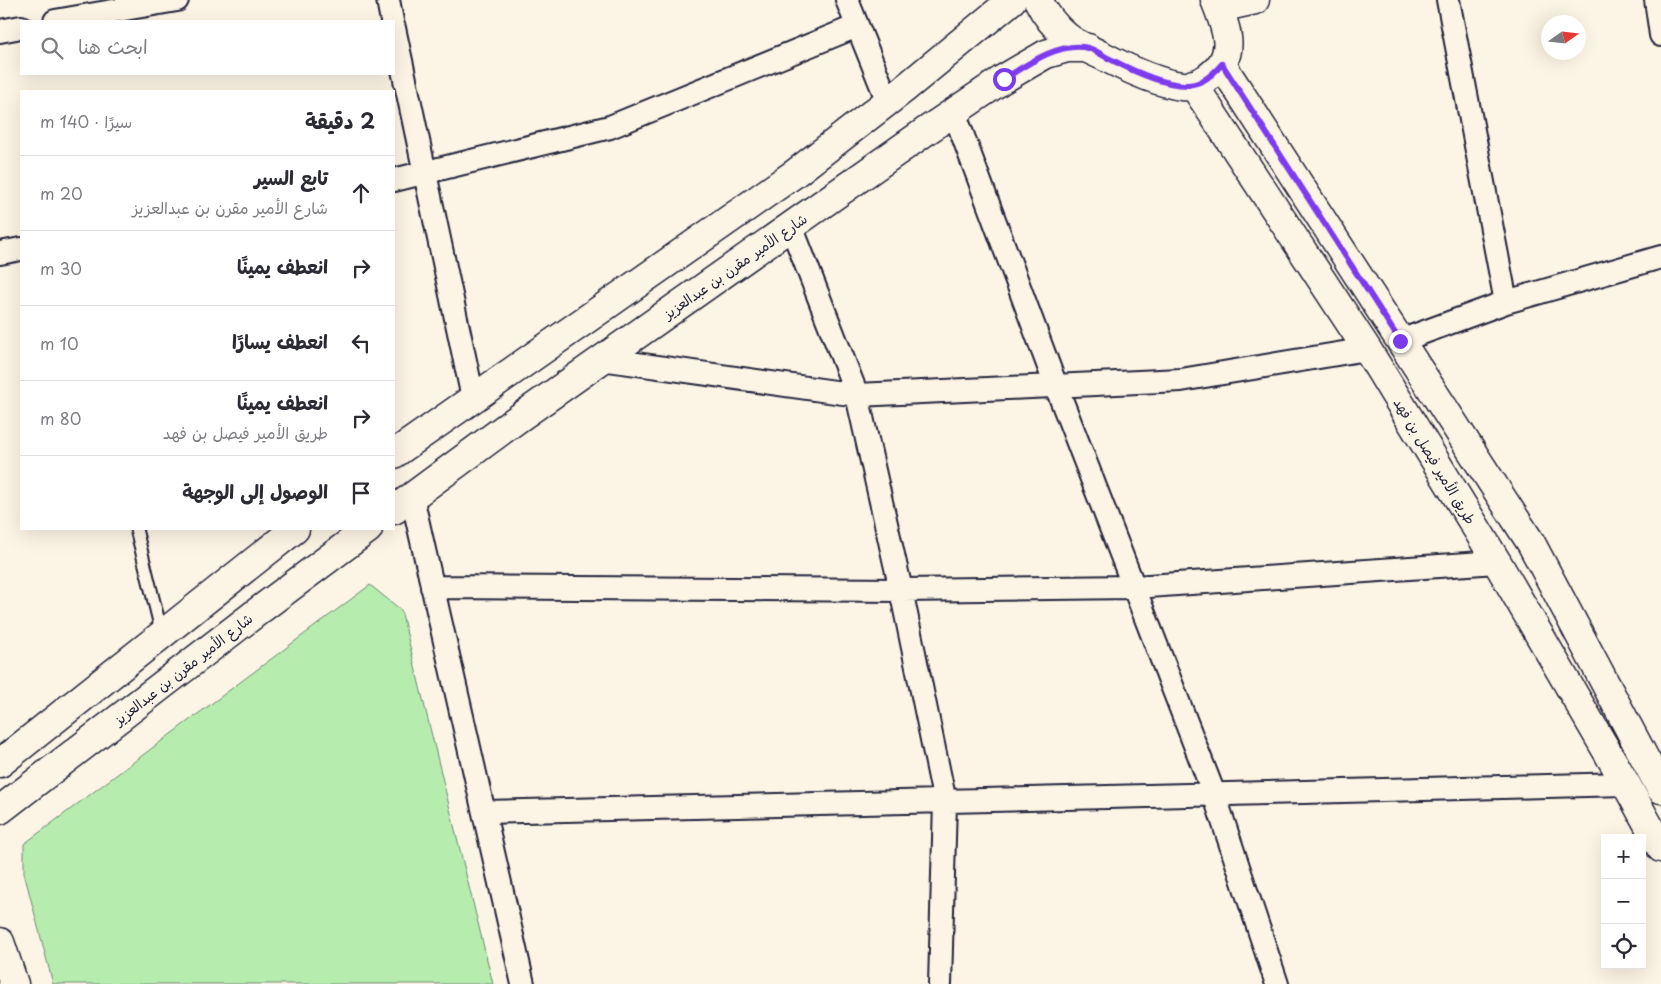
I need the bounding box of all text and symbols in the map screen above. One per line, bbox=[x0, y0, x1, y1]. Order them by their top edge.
north arrow bbox=[1541, 15, 1586, 60]
search box bbox=[20, 20, 395, 75]
text: ابحث هنا bbox=[78, 32, 148, 60]
icon: search bbox=[38, 34, 66, 62]
route start bbox=[993, 68, 1016, 91]
text: 2 دقيقة bbox=[305, 104, 375, 136]
text: سيرًا · 140 m bbox=[40, 109, 132, 133]
text: تابع السير bbox=[254, 163, 328, 191]
icon: ahead bbox=[347, 179, 375, 207]
text: 20 m bbox=[40, 181, 83, 205]
text: شارع الأمير مقرن بن عبدالعزيز bbox=[132, 195, 328, 219]
street label: شارع الأمير مقرن بن عبدالعزيز bbox=[658, 208, 811, 324]
text: انعطف يمينًا bbox=[237, 252, 328, 280]
icon: right bbox=[347, 254, 375, 282]
text: 30 m bbox=[40, 256, 82, 280]
text: انعطف يسارًا bbox=[232, 327, 328, 355]
icon: left bbox=[347, 329, 375, 357]
route end bbox=[1389, 330, 1412, 353]
text: 10 m bbox=[40, 331, 79, 355]
text: انعطف يمينًا bbox=[237, 388, 328, 416]
street label: طريق الأمير فيصل بن فهد bbox=[1389, 394, 1481, 528]
icon: right bbox=[347, 404, 375, 432]
text: 80 m bbox=[40, 406, 81, 430]
text: طريق الأمير فيصل بن فهد bbox=[163, 420, 328, 444]
text: الوصول إلى الوجهة bbox=[182, 477, 328, 505]
icon: arrive bbox=[347, 479, 375, 507]
street label: شارع الأمير مقرن بن عبدالعزيز bbox=[108, 608, 257, 731]
map controls bbox=[1601, 834, 1646, 969]
button: + bbox=[1601, 834, 1646, 879]
button: − bbox=[1601, 879, 1646, 924]
button: locate bbox=[1601, 924, 1646, 969]

